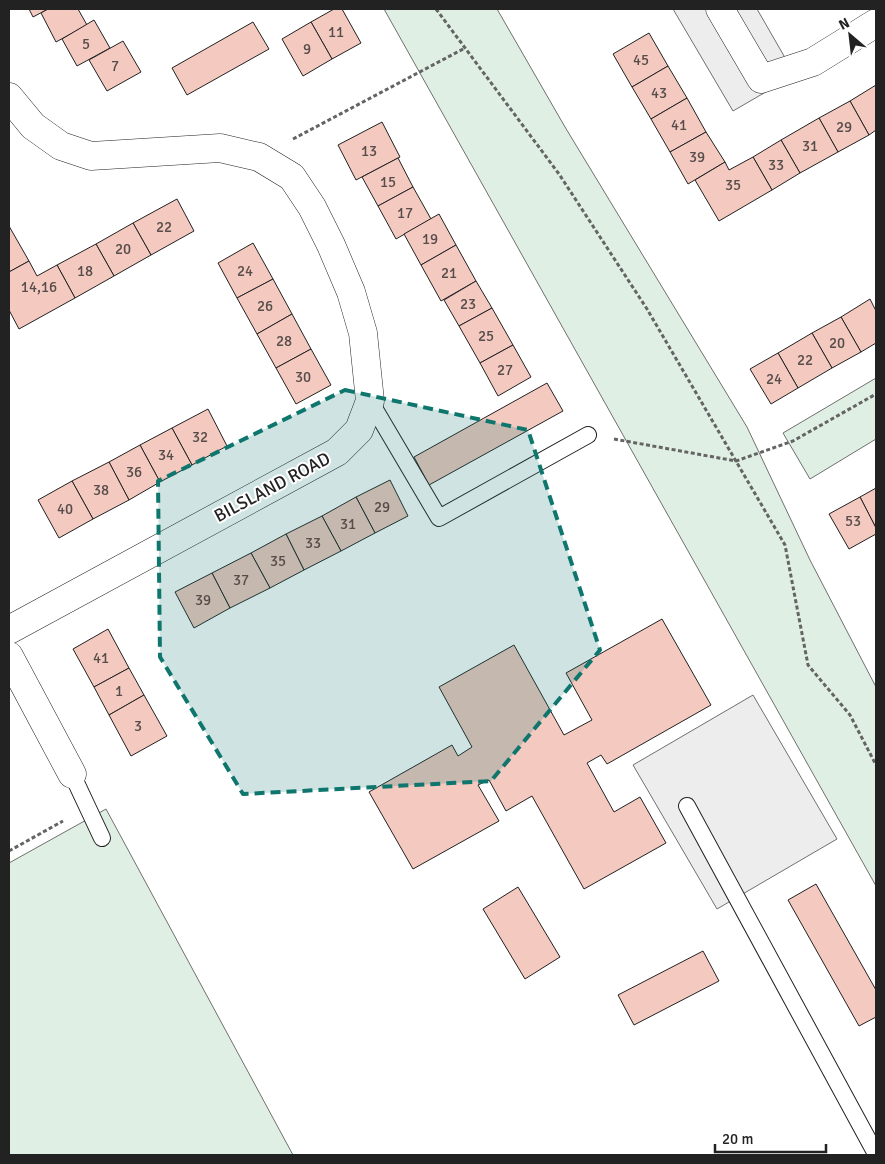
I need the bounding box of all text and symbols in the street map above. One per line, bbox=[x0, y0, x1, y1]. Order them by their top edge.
north arrow bbox=[825, 10, 875, 60]
text: N bbox=[836, 14, 852, 34]
house number: 11 bbox=[328, 23, 344, 41]
house number: 5 bbox=[82, 35, 90, 53]
house number: 9 bbox=[303, 40, 311, 58]
house number: 45 bbox=[633, 51, 649, 69]
house number: 7 bbox=[111, 57, 119, 75]
house number: 43 bbox=[651, 84, 667, 102]
house number: 41 bbox=[671, 116, 687, 134]
house number: 29 bbox=[836, 118, 852, 136]
house number: 31 bbox=[802, 137, 818, 155]
house number: 13 bbox=[361, 142, 377, 160]
house number: 39 bbox=[689, 148, 705, 166]
house number: 33 bbox=[768, 156, 784, 174]
house number: 15 bbox=[380, 173, 396, 191]
house number: 35 bbox=[725, 176, 741, 194]
house number: 17 bbox=[397, 204, 413, 222]
house number: 22 bbox=[156, 218, 172, 236]
house number: 19 bbox=[422, 230, 438, 248]
house number: 20 bbox=[115, 240, 131, 258]
house number: 18 bbox=[77, 262, 93, 280]
house number: 24 bbox=[237, 262, 253, 280]
house number: 21 bbox=[441, 264, 457, 282]
house number: 14,16 bbox=[21, 278, 57, 296]
house number: 23 bbox=[460, 295, 476, 313]
house number: 26 bbox=[257, 297, 273, 315]
house number: 25 bbox=[478, 327, 494, 345]
house number: 28 bbox=[276, 332, 292, 350]
house number: 20 bbox=[829, 334, 845, 352]
house number: 22 bbox=[797, 351, 813, 369]
house number: 27 bbox=[497, 361, 513, 379]
house number: 30 bbox=[295, 368, 311, 386]
house number: 24 bbox=[766, 370, 782, 388]
house number: 32 bbox=[192, 428, 208, 446]
house number: 34 bbox=[158, 446, 174, 464]
street label: BILSLAND ROAD bbox=[210, 447, 334, 527]
house number: 36 bbox=[126, 463, 142, 481]
house number: 38 bbox=[93, 481, 109, 499]
house number: 29 bbox=[374, 498, 390, 516]
house number: 40 bbox=[57, 500, 73, 518]
house number: 53 bbox=[845, 512, 861, 530]
house number: 31 bbox=[340, 515, 356, 533]
house number: 33 bbox=[305, 534, 321, 552]
house number: 35 bbox=[270, 552, 286, 570]
house number: 37 bbox=[233, 571, 249, 589]
house number: 39 bbox=[195, 591, 211, 609]
house number: 41 bbox=[93, 649, 109, 667]
house number: 1 bbox=[115, 682, 123, 700]
house number: 3 bbox=[134, 717, 142, 735]
scale bar bbox=[715, 1122, 826, 1154]
text: 20 m bbox=[722, 1130, 753, 1148]

